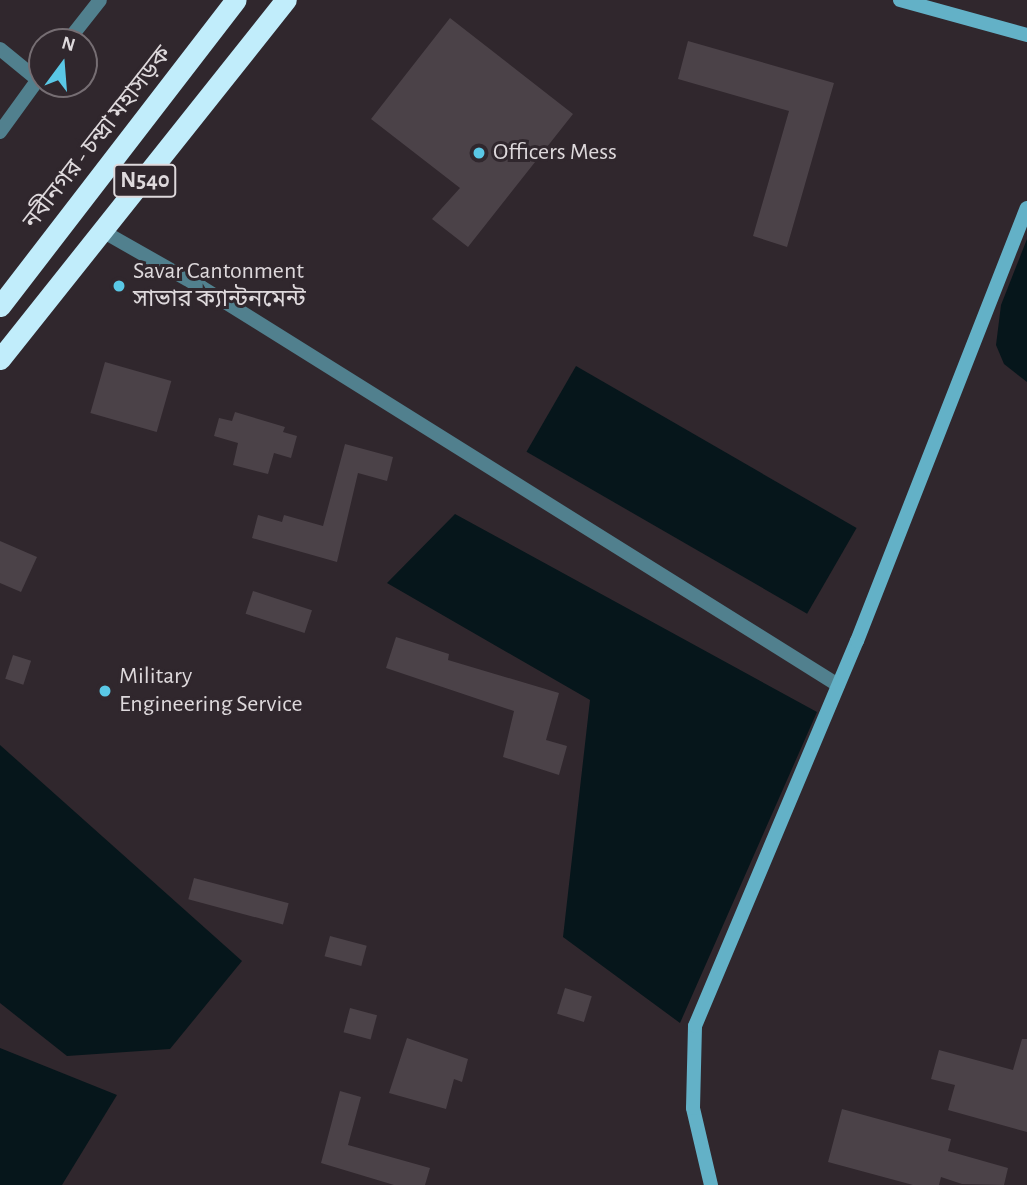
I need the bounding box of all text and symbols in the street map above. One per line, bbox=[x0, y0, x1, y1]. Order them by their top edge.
north arrow bbox=[28, 28, 98, 98]
text: N bbox=[59, 33, 77, 55]
street label: নবীনগর - চন্দ্রা মহাসড়ক bbox=[18, 41, 178, 235]
place label: Officers Mess bbox=[493, 139, 617, 167]
marker: Officers Mess bbox=[471, 145, 487, 161]
road number: N540 bbox=[112, 162, 178, 200]
place label: Savar Cantonment সাভার ক্যান্টনমেন্ট bbox=[133, 258, 306, 314]
marker: Savar Cantonment সাভার ক্যান্টনমেন্ট bbox=[111, 278, 127, 294]
place label: Military Engineering Service bbox=[119, 663, 303, 719]
marker: Military Engineering Service bbox=[97, 683, 113, 699]

